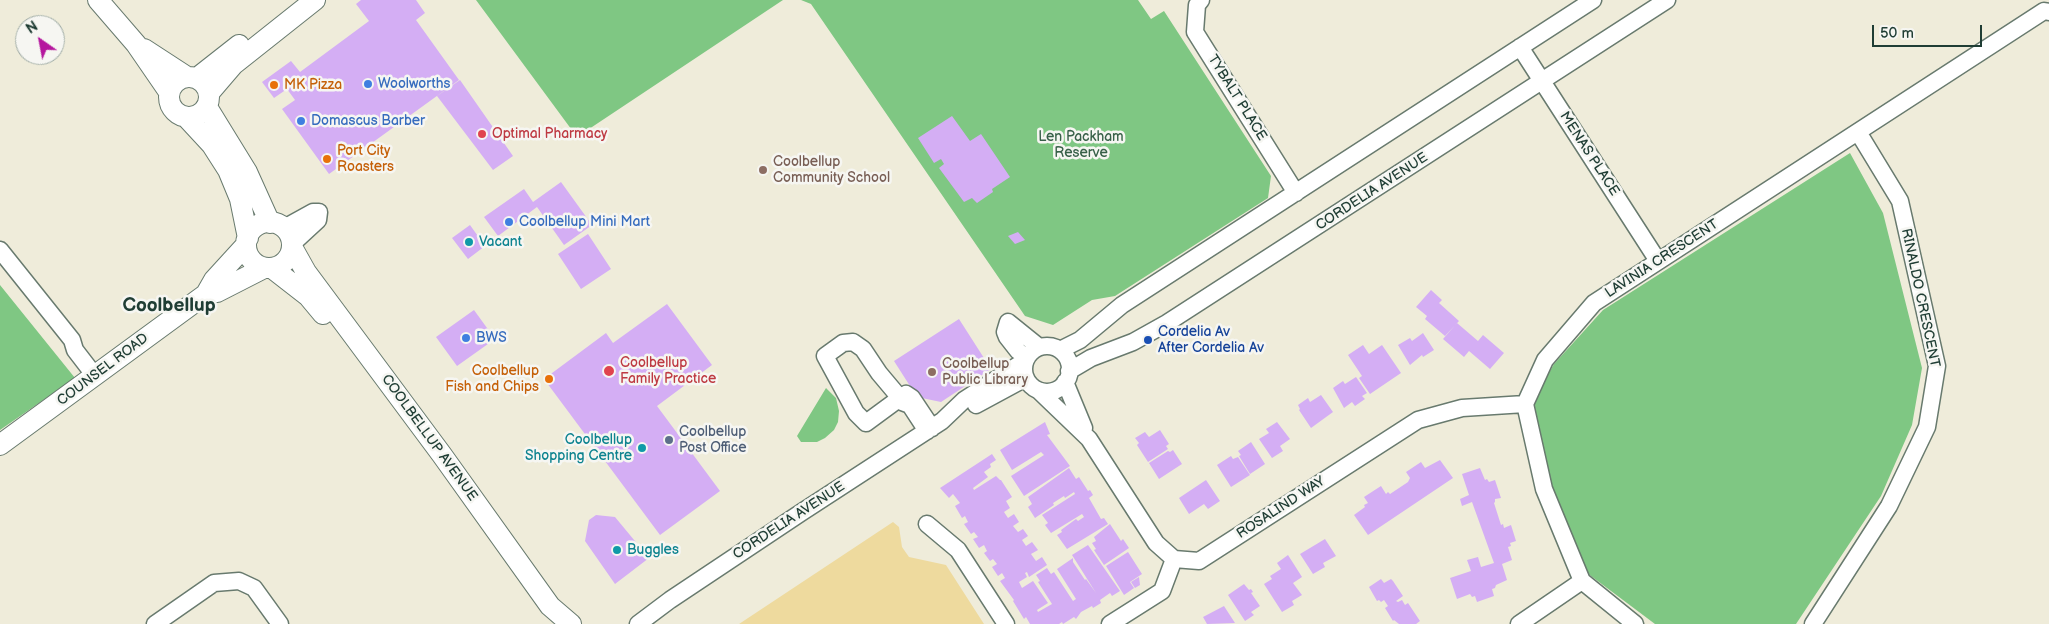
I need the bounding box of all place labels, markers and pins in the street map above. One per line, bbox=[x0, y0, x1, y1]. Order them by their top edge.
place label: Woolworths bbox=[378, 76, 450, 92]
place label: MK Pizza bbox=[284, 77, 342, 93]
marker: Woolworths bbox=[362, 78, 374, 90]
marker: MK Pizza bbox=[268, 79, 280, 91]
place label: Domascus Barber bbox=[311, 113, 425, 129]
marker: Domascus Barber bbox=[295, 115, 307, 127]
place label: Optimal Pharmacy bbox=[492, 126, 607, 142]
marker: Optimal Pharmacy bbox=[476, 128, 488, 140]
place label: Port City Roasters bbox=[337, 143, 394, 176]
marker: Port City Roasters bbox=[321, 153, 333, 165]
place label: Coolbellup Community School bbox=[773, 154, 890, 186]
marker: Coolbellup Community School bbox=[757, 164, 769, 176]
place label: Coolbellup Mini Mart bbox=[519, 214, 650, 230]
marker: Coolbellup Mini Mart bbox=[503, 216, 515, 228]
place label: Vacant bbox=[479, 234, 522, 250]
marker: Vacant bbox=[463, 236, 475, 248]
place label: Cordelia Av After Cordelia Av bbox=[1158, 324, 1264, 357]
place label: BWS bbox=[476, 330, 507, 346]
marker: BWS bbox=[460, 332, 472, 344]
marker: Cordelia Av After Cordelia Av bbox=[1142, 334, 1154, 346]
place label: Coolbellup Family Practice bbox=[620, 355, 716, 388]
place label: Coolbellup Public Library bbox=[942, 356, 1028, 388]
place label: Coolbellup Fish and Chips bbox=[445, 363, 539, 396]
marker: Coolbellup Family Practice bbox=[602, 364, 616, 378]
marker: Coolbellup Public Library bbox=[926, 366, 938, 378]
marker: Coolbellup Fish and Chips bbox=[543, 373, 555, 385]
place label: Coolbellup Post Office bbox=[679, 424, 747, 457]
place label: Coolbellup Shopping Centre bbox=[525, 432, 632, 464]
marker: Coolbellup Post Office bbox=[663, 434, 675, 446]
marker: Coolbellup Shopping Centre bbox=[636, 442, 648, 454]
place label: Buggles bbox=[627, 542, 679, 558]
marker: Buggles bbox=[611, 544, 623, 556]

